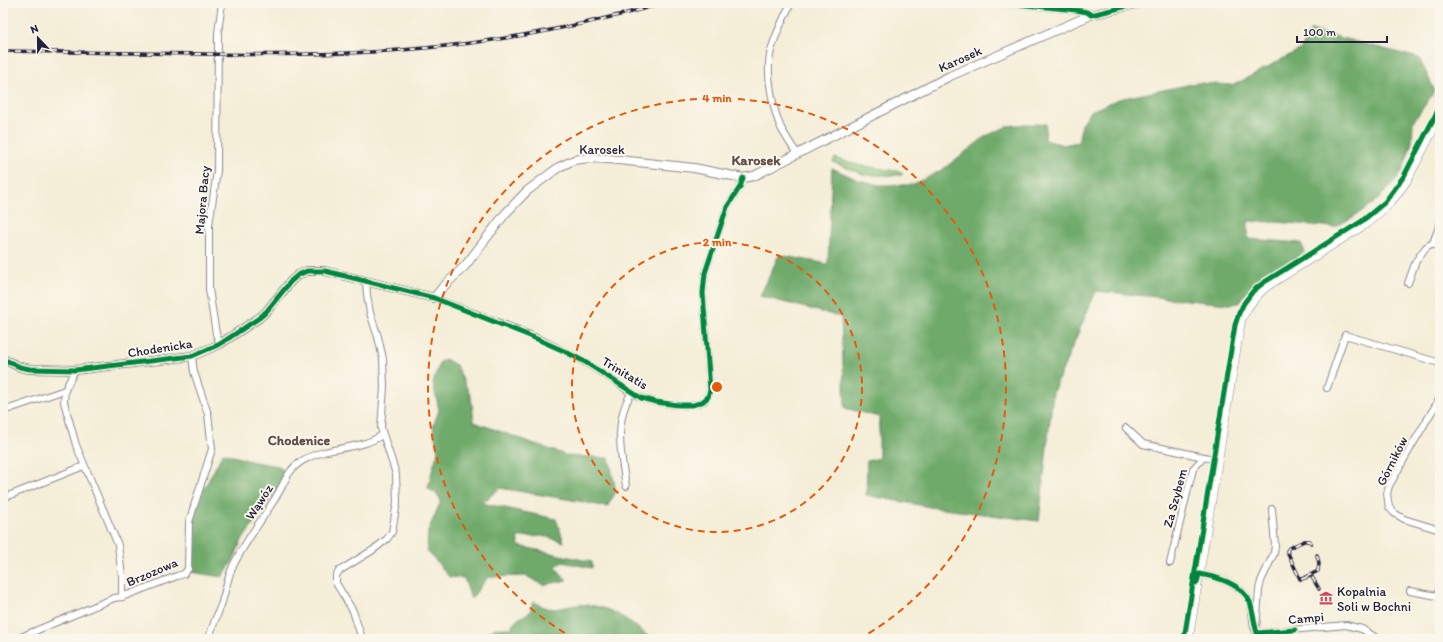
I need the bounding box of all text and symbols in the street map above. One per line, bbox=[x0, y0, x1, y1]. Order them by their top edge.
north arrow bbox=[18, 18, 58, 58]
scale bar bbox=[1297, 18, 1387, 44]
text: N bbox=[29, 22, 40, 37]
text: 100 m bbox=[1303, 25, 1336, 39]
street label: Karosek bbox=[936, 43, 984, 75]
text: 4 min bbox=[702, 91, 732, 105]
street label: Karosek bbox=[579, 142, 625, 157]
district label: Karosek bbox=[731, 152, 781, 169]
street label: Majora Bacy bbox=[192, 165, 212, 235]
text: 2 min bbox=[703, 235, 732, 249]
street label: Chodenicka bbox=[127, 335, 194, 361]
street label: Trinitatis bbox=[599, 354, 651, 393]
centre of rings bbox=[710, 380, 724, 394]
district label: Chodenice bbox=[268, 432, 331, 449]
street label: Górników bbox=[1373, 434, 1411, 488]
street label: Za Szybem bbox=[1160, 467, 1190, 529]
street label: Wąwóz bbox=[242, 482, 276, 522]
street label: Brzozowa bbox=[124, 554, 180, 590]
place label: Kopalnia Soli w Bochni bbox=[1337, 584, 1411, 614]
museum icon: Kopalnia Soli w Bochni bbox=[1318, 590, 1334, 606]
street label: Campi bbox=[1288, 609, 1324, 627]

